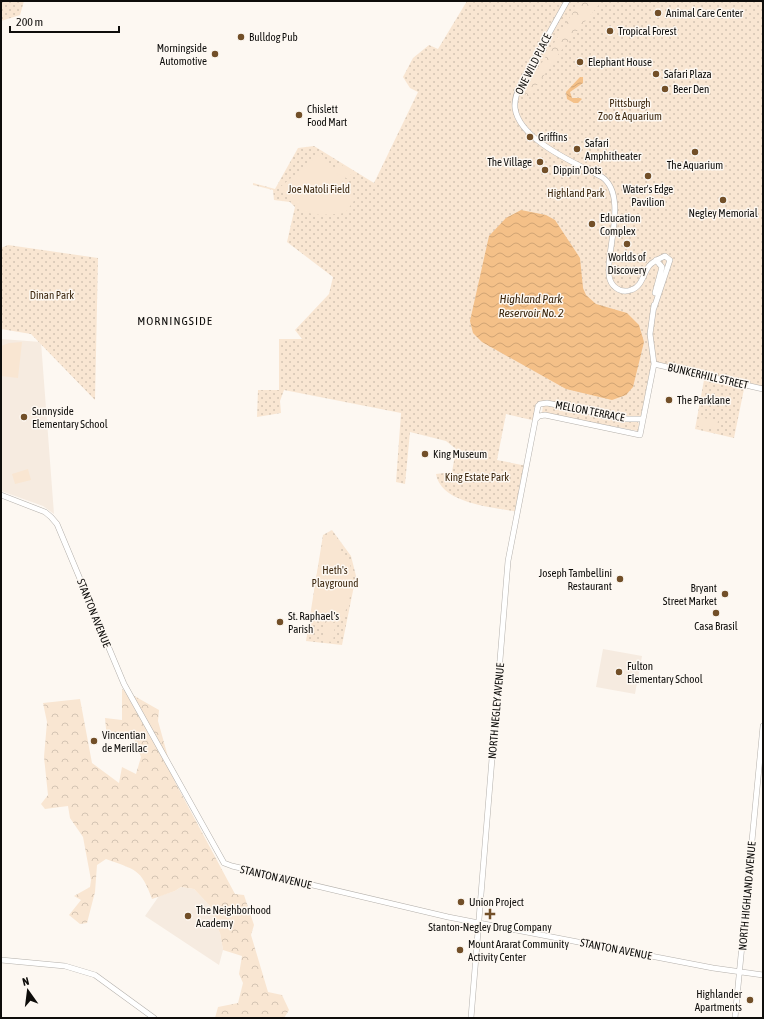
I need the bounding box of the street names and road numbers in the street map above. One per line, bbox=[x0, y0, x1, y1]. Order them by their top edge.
street label: ONE WILD PLACE bbox=[513, 31, 554, 96]
street label: BUNKERHILL STREET bbox=[667, 361, 750, 391]
street label: MELLON TERRACE bbox=[554, 398, 626, 424]
street label: STANTON AVENUE bbox=[75, 577, 113, 649]
street label: NORTH NEGLEY AVENUE bbox=[486, 662, 506, 760]
street label: NORTH HIGHLAND AVENUE bbox=[736, 841, 758, 951]
street label: STANTON AVENUE bbox=[239, 863, 313, 891]
street label: STANTON AVENUE bbox=[579, 936, 653, 962]

